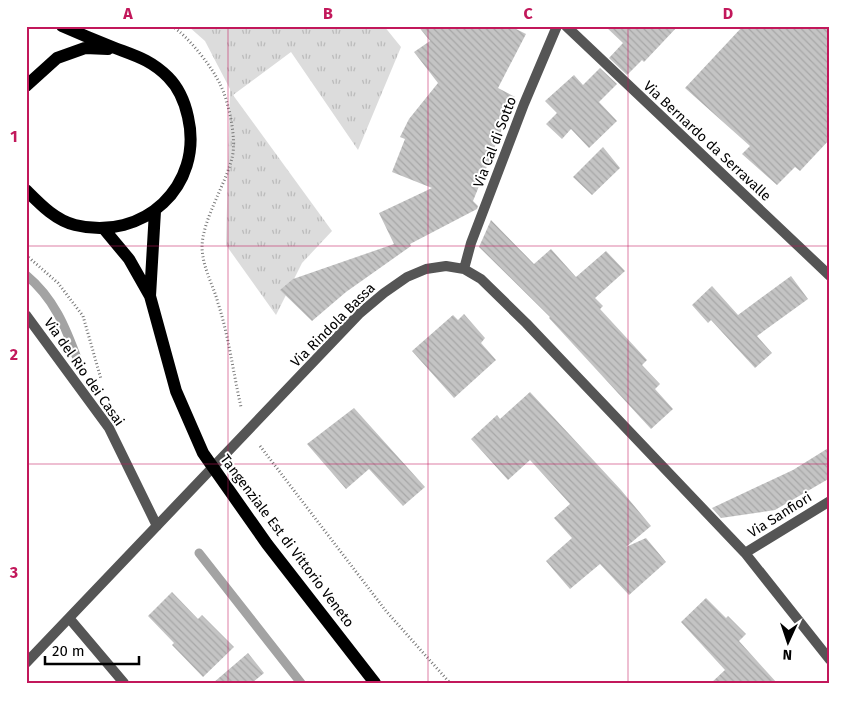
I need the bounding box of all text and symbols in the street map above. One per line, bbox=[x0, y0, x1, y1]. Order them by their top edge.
text: A bbox=[122, 4, 133, 23]
text: B bbox=[323, 4, 333, 23]
text: C bbox=[523, 4, 533, 23]
text: D bbox=[723, 4, 733, 23]
street label: Via Bernardo da Serravalle bbox=[640, 77, 774, 205]
street label: Via Cal di Sotto bbox=[470, 94, 520, 190]
text: 1 bbox=[10, 127, 18, 146]
street label: Via Rindola Bassa bbox=[287, 279, 379, 371]
street label: Via del Rio dei Casai bbox=[40, 315, 128, 429]
text: 2 bbox=[10, 345, 18, 364]
street label: Tangenziale Est di Vittorio Veneto bbox=[216, 451, 358, 631]
street label: Via Sanfiori bbox=[745, 489, 815, 541]
text: 3 bbox=[9, 563, 18, 582]
north arrow bbox=[764, 616, 814, 666]
scale bar bbox=[45, 634, 139, 666]
text: 20 m bbox=[52, 642, 85, 660]
text: N bbox=[782, 646, 792, 663]

